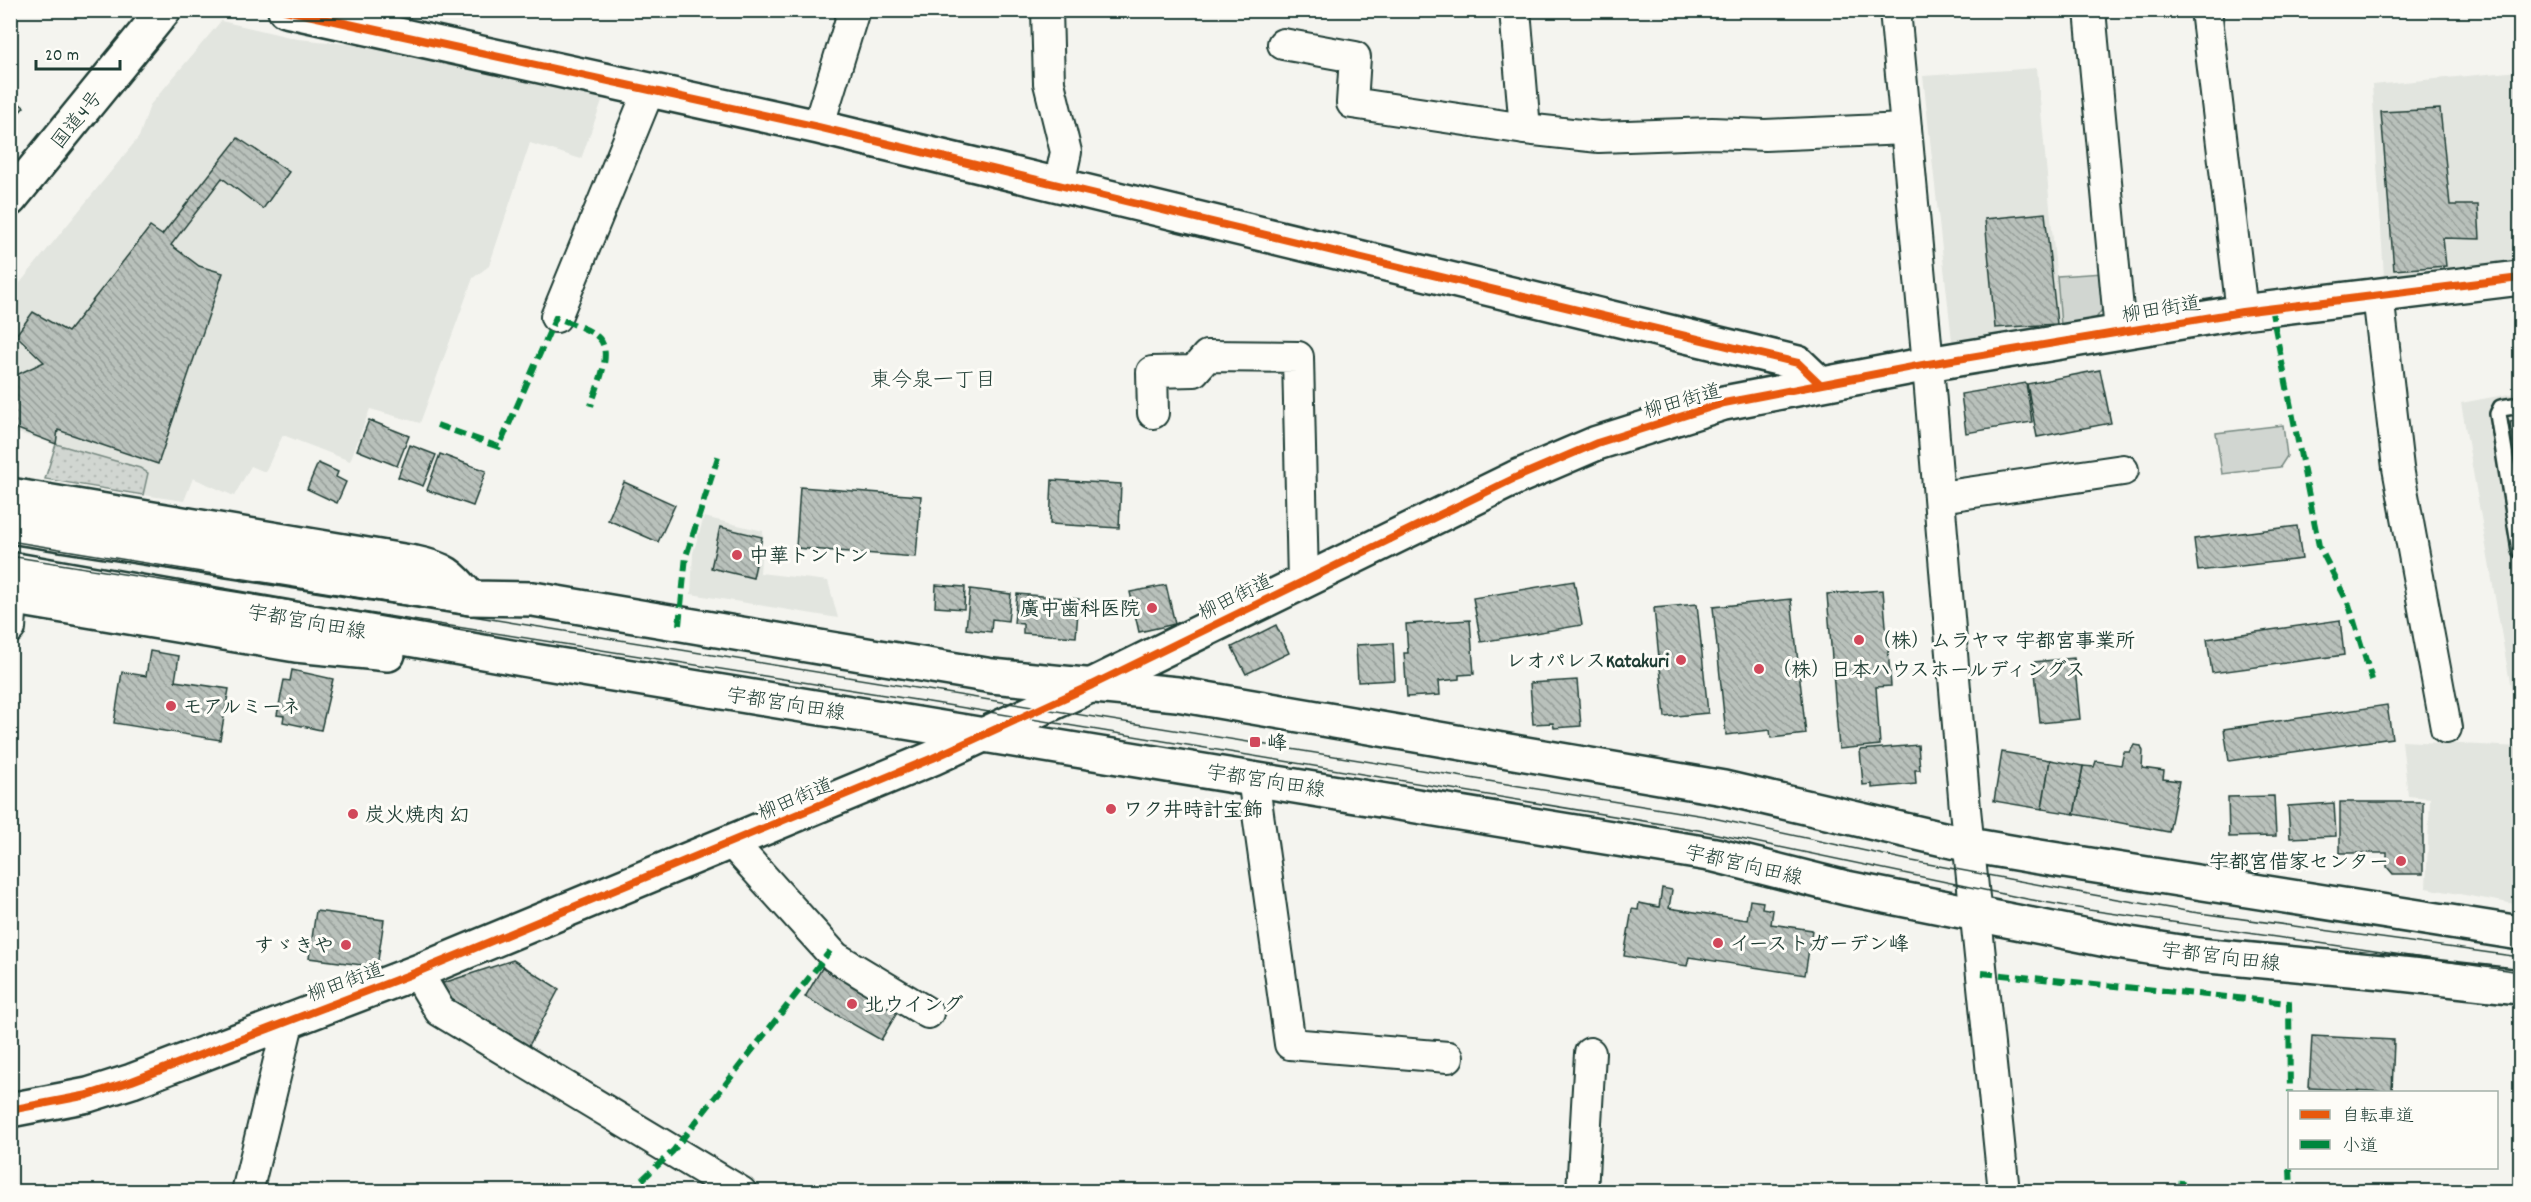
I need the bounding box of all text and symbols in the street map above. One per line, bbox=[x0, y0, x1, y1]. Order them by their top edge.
scale bar bbox=[36, 33, 120, 71]
text: 20 m bbox=[45, 44, 79, 69]
street label: 国道4号 bbox=[46, 86, 111, 156]
street label: 柳田街道 bbox=[2120, 291, 2203, 331]
district label: 東今泉一丁目 bbox=[870, 367, 996, 397]
street label: 柳田街道 bbox=[1641, 378, 1725, 427]
place label: 中華トントン bbox=[749, 544, 869, 572]
marker: 中華トントン bbox=[730, 548, 744, 562]
street label: 柳田街道 bbox=[1194, 569, 1278, 629]
place label: 廣中歯科医院 bbox=[1020, 597, 1140, 625]
street label: 宇都宮向田線 bbox=[245, 600, 368, 648]
marker: 廣中歯科医院 bbox=[1145, 601, 1159, 615]
place label: （株）ムラヤマ 宇都宮事業所 bbox=[1871, 629, 2135, 657]
marker: （株）ムラヤマ 宇都宮事業所 bbox=[1852, 633, 1866, 647]
place label: レオパレスKatakuri bbox=[1506, 649, 1669, 677]
marker: レオパレスKatakuri bbox=[1674, 653, 1688, 667]
place label: （株）日本ハウスホールディングス bbox=[1771, 658, 2085, 686]
marker: （株）日本ハウスホールディングス bbox=[1752, 662, 1766, 676]
street label: 宇都宮向田線 bbox=[724, 683, 847, 729]
place label: モアルミーネ bbox=[183, 695, 301, 723]
marker: モアルミーネ bbox=[164, 699, 178, 713]
place label: 峰 bbox=[1267, 731, 1287, 759]
marker: 峰 bbox=[1248, 735, 1262, 749]
street label: 宇都宮向田線 bbox=[1204, 760, 1327, 806]
street label: 柳田街道 bbox=[754, 772, 838, 829]
place label: ワク井時計宝飾 bbox=[1123, 798, 1263, 826]
marker: ワク井時計宝飾 bbox=[1104, 802, 1118, 816]
place label: 炭火焼肉 幻 bbox=[365, 803, 470, 831]
marker: 炭火焼肉 幻 bbox=[346, 807, 360, 821]
street label: 宇都宮向田線 bbox=[1682, 840, 1805, 894]
place label: 宇都宮借家センター bbox=[2209, 850, 2389, 878]
marker: 宇都宮借家センター bbox=[2394, 854, 2408, 868]
place label: イーストガーデン峰 bbox=[1730, 932, 1909, 960]
place label: すゞきや bbox=[254, 934, 334, 962]
marker: イーストガーデン峰 bbox=[1711, 936, 1725, 950]
marker: すゞきや bbox=[339, 938, 353, 952]
street label: 宇都宮向田線 bbox=[2159, 938, 2282, 980]
street label: 柳田街道 bbox=[304, 957, 388, 1011]
place label: 北ウイング bbox=[864, 993, 964, 1021]
marker: 北ウイング bbox=[845, 997, 859, 1011]
legend bbox=[2288, 1091, 2498, 1169]
text: 自転車道 bbox=[2342, 1105, 2414, 1130]
text: 小道 bbox=[2342, 1135, 2378, 1160]

